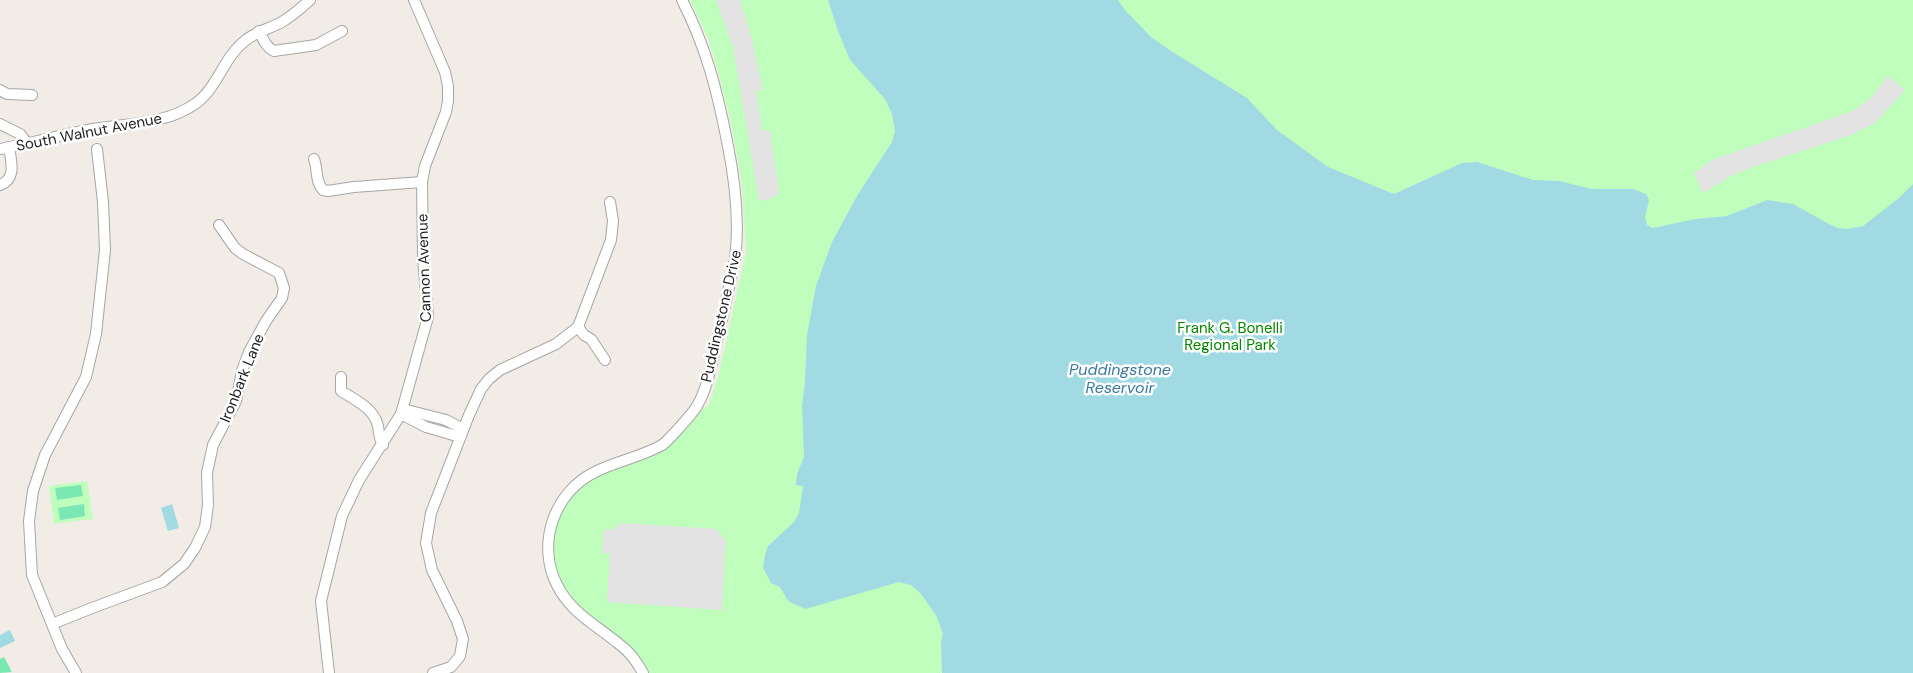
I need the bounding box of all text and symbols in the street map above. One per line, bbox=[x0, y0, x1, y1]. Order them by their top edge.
street label: South Walnut Avenue bbox=[14, 108, 164, 156]
street label: Cannon Avenue bbox=[412, 213, 436, 323]
street label: Puddingstone Drive bbox=[696, 248, 746, 384]
park label: Frank G. Bonelli Regional Park bbox=[1177, 318, 1283, 355]
street label: Ironbark Lane bbox=[215, 331, 269, 425]
water label: Puddingstone Reservoir bbox=[1069, 359, 1171, 398]

